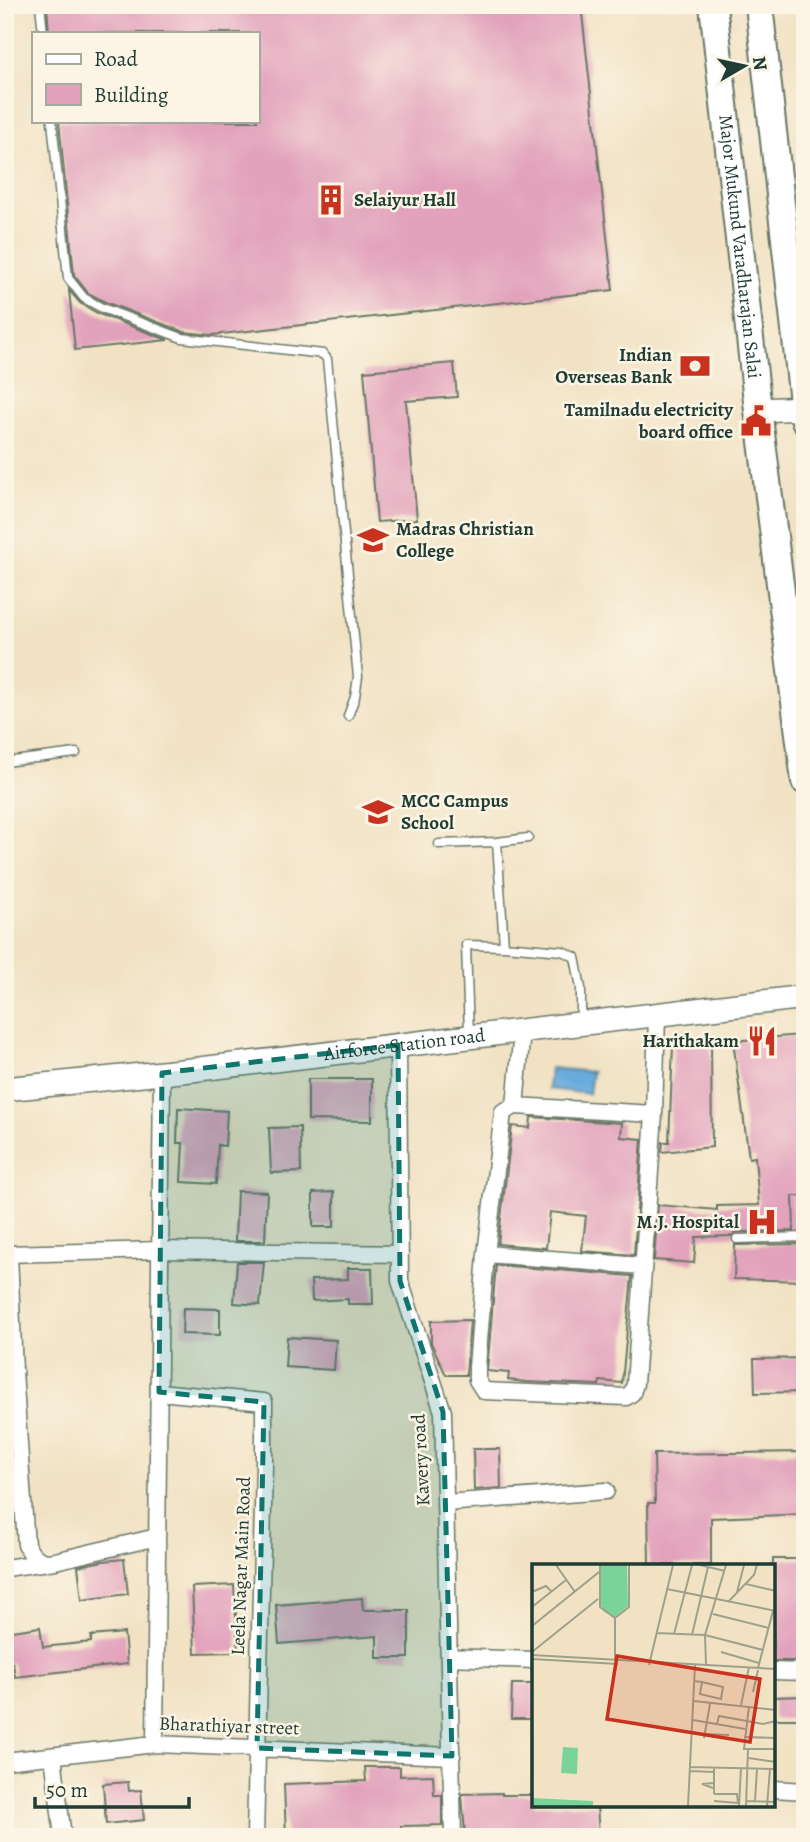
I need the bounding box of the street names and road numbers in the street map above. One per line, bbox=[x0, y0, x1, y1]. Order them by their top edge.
street label: Major Mukund Varadharajan Salai bbox=[712, 113, 767, 380]
street label: Airforce Station road bbox=[322, 1022, 487, 1067]
street label: Kavery road bbox=[406, 1412, 436, 1507]
street label: Leela Nagar Main Road bbox=[225, 1475, 257, 1656]
street label: Bharathiyar street bbox=[158, 1711, 300, 1741]

